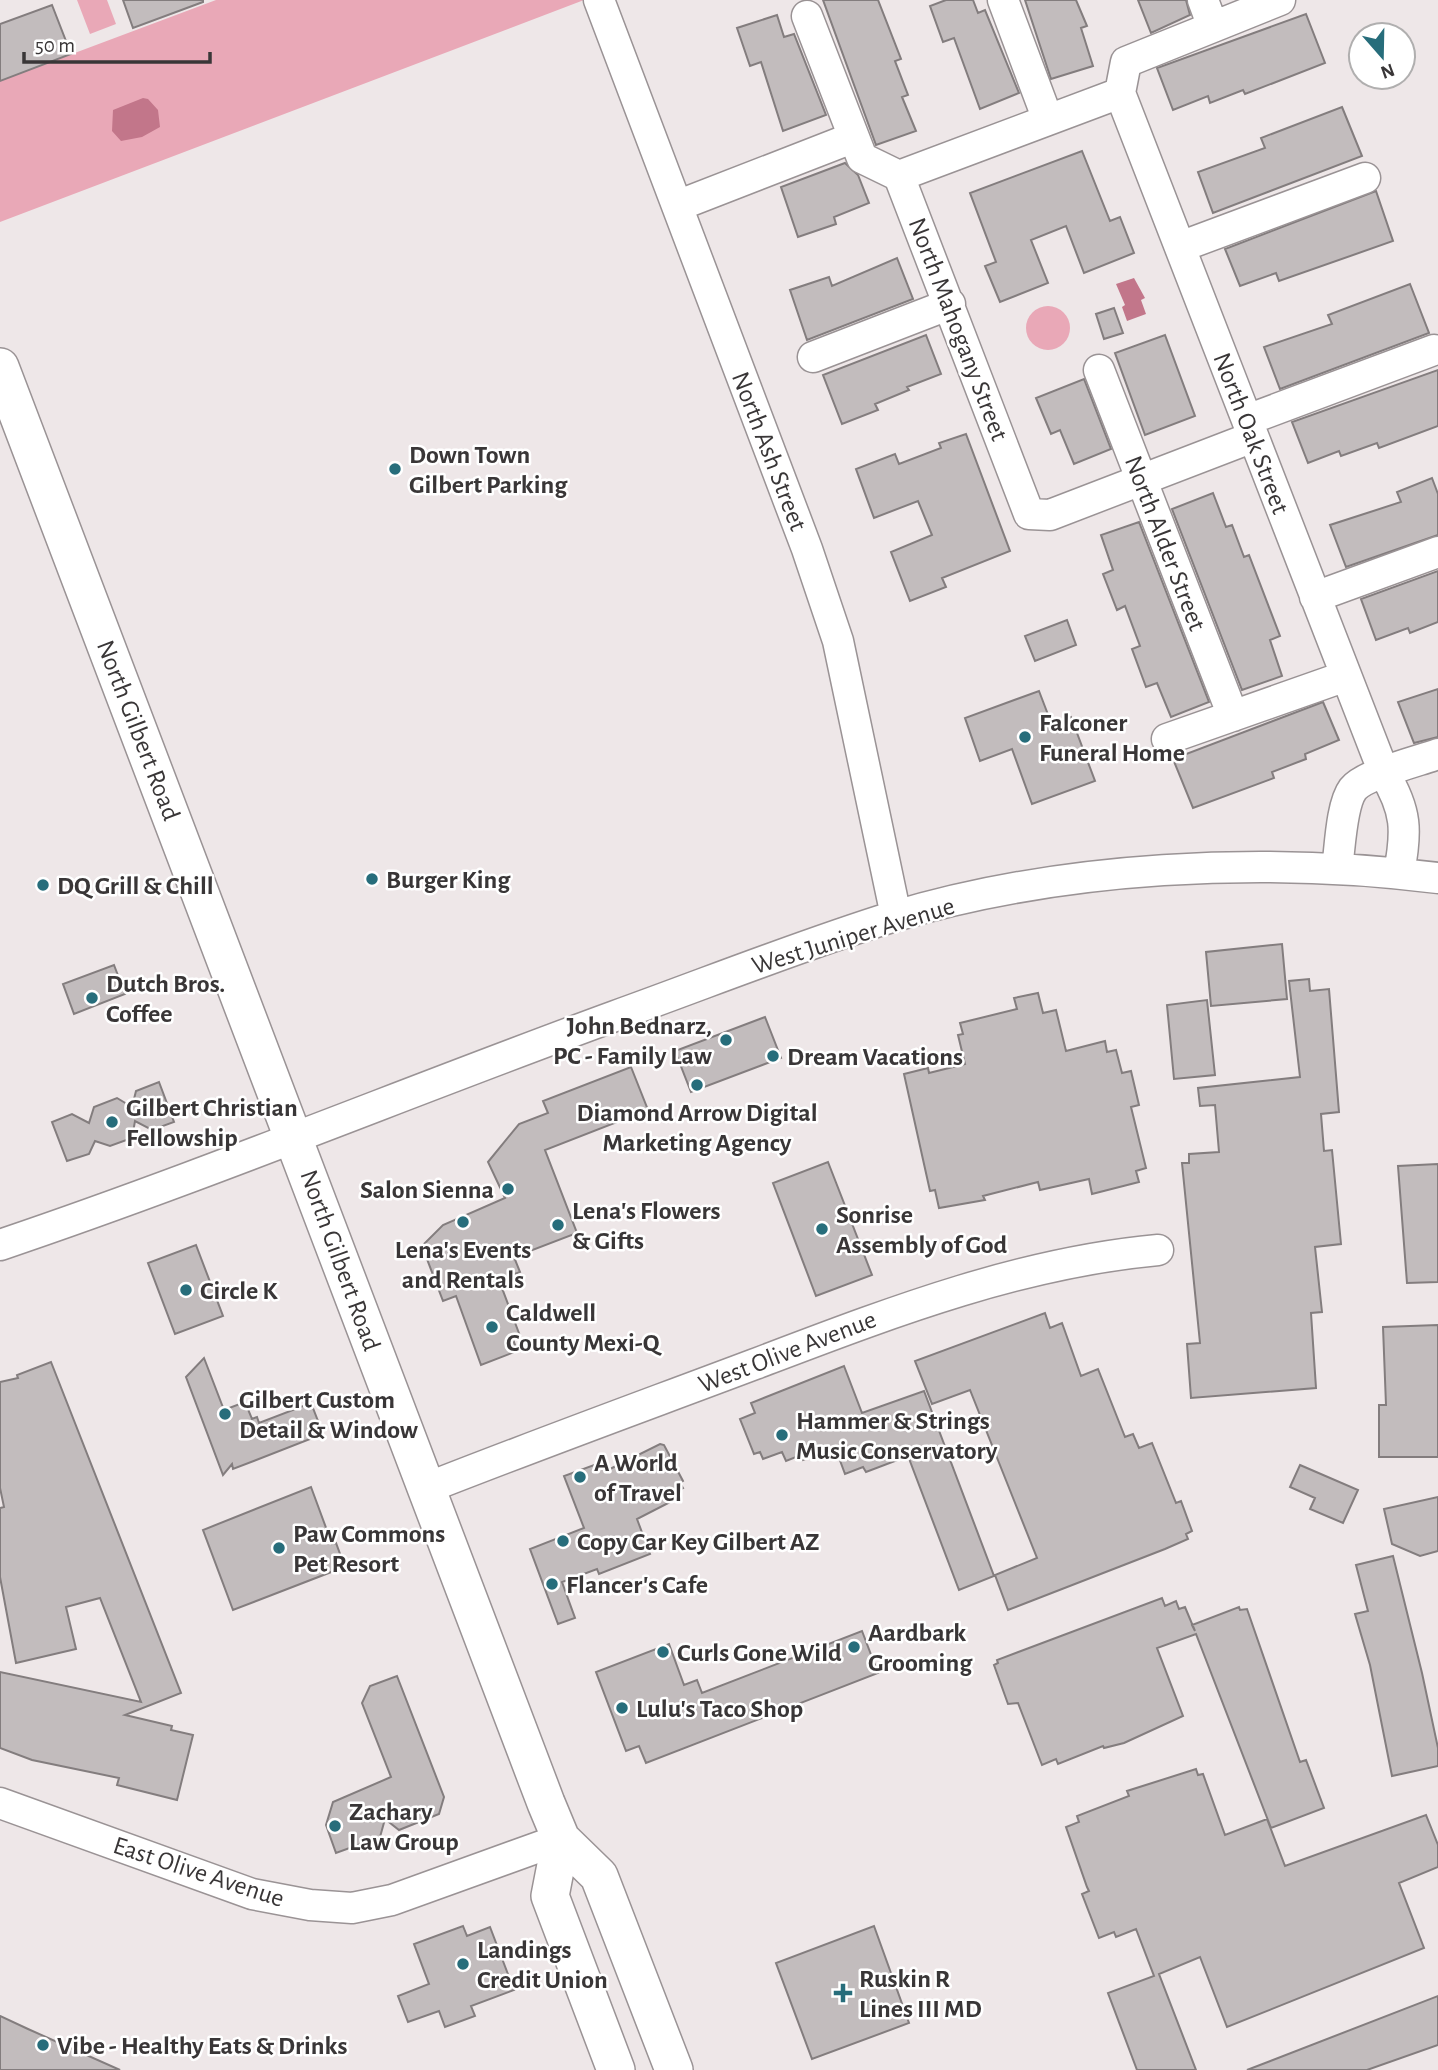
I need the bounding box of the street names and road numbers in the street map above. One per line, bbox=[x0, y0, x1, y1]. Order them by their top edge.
street label: North Mahogany Street bbox=[904, 214, 1013, 444]
street label: North Oak Street bbox=[1208, 349, 1294, 517]
street label: North Ash Street bbox=[727, 368, 811, 534]
street label: North Alder Street bbox=[1120, 452, 1210, 634]
street label: North Gilbert Road bbox=[92, 637, 184, 824]
street label: West Juniper Avenue bbox=[749, 893, 958, 979]
street label: North Gilbert Road bbox=[295, 1166, 385, 1354]
street label: West Olive Avenue bbox=[695, 1306, 880, 1398]
street label: East Olive Avenue bbox=[110, 1832, 287, 1912]

